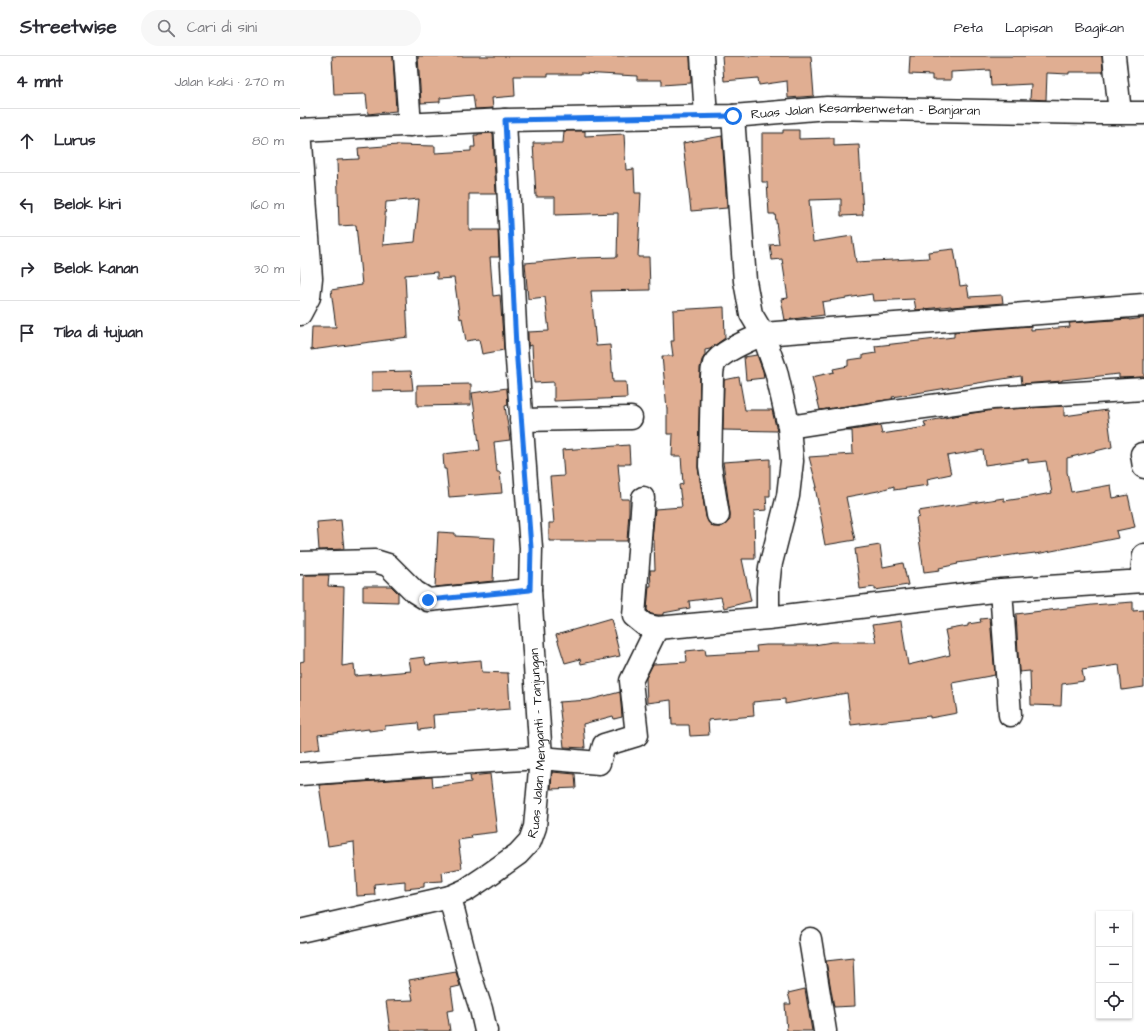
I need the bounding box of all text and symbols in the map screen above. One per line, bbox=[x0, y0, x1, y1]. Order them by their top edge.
search box bbox=[141, 10, 421, 46]
text: Streetwise bbox=[20, 14, 117, 41]
icon: search bbox=[155, 17, 177, 39]
text: Cari di sini bbox=[187, 17, 257, 38]
text: Peta bbox=[954, 18, 983, 38]
text: Lapisan bbox=[1005, 18, 1053, 38]
text: Bagikan bbox=[1075, 18, 1124, 38]
text: 4 mnt bbox=[16, 70, 63, 94]
text: Jalan kaki · 270 m bbox=[174, 73, 284, 91]
street label: Ruas Jalan Kesambenwetan - Banjaran bbox=[750, 99, 981, 123]
route start bbox=[724, 107, 742, 125]
icon: ahead bbox=[16, 130, 38, 152]
text: Lurus bbox=[54, 130, 95, 151]
text: 80 m bbox=[252, 132, 284, 150]
icon: left bbox=[16, 194, 38, 216]
text: Belok kiri bbox=[54, 194, 121, 215]
text: 160 m bbox=[251, 196, 284, 214]
icon: right bbox=[16, 258, 38, 280]
text: Belok kanan bbox=[54, 258, 138, 279]
text: 30 m bbox=[254, 260, 284, 278]
icon: arrive bbox=[16, 322, 38, 344]
text: Tiba di tujuan bbox=[54, 322, 143, 343]
route end bbox=[419, 591, 437, 609]
street label: Ruas Jalan Menganti - Tanjungan bbox=[523, 647, 550, 841]
map controls bbox=[1096, 911, 1132, 1019]
button: + bbox=[1096, 911, 1132, 947]
button: − bbox=[1096, 947, 1132, 983]
button: locate bbox=[1096, 983, 1132, 1019]

